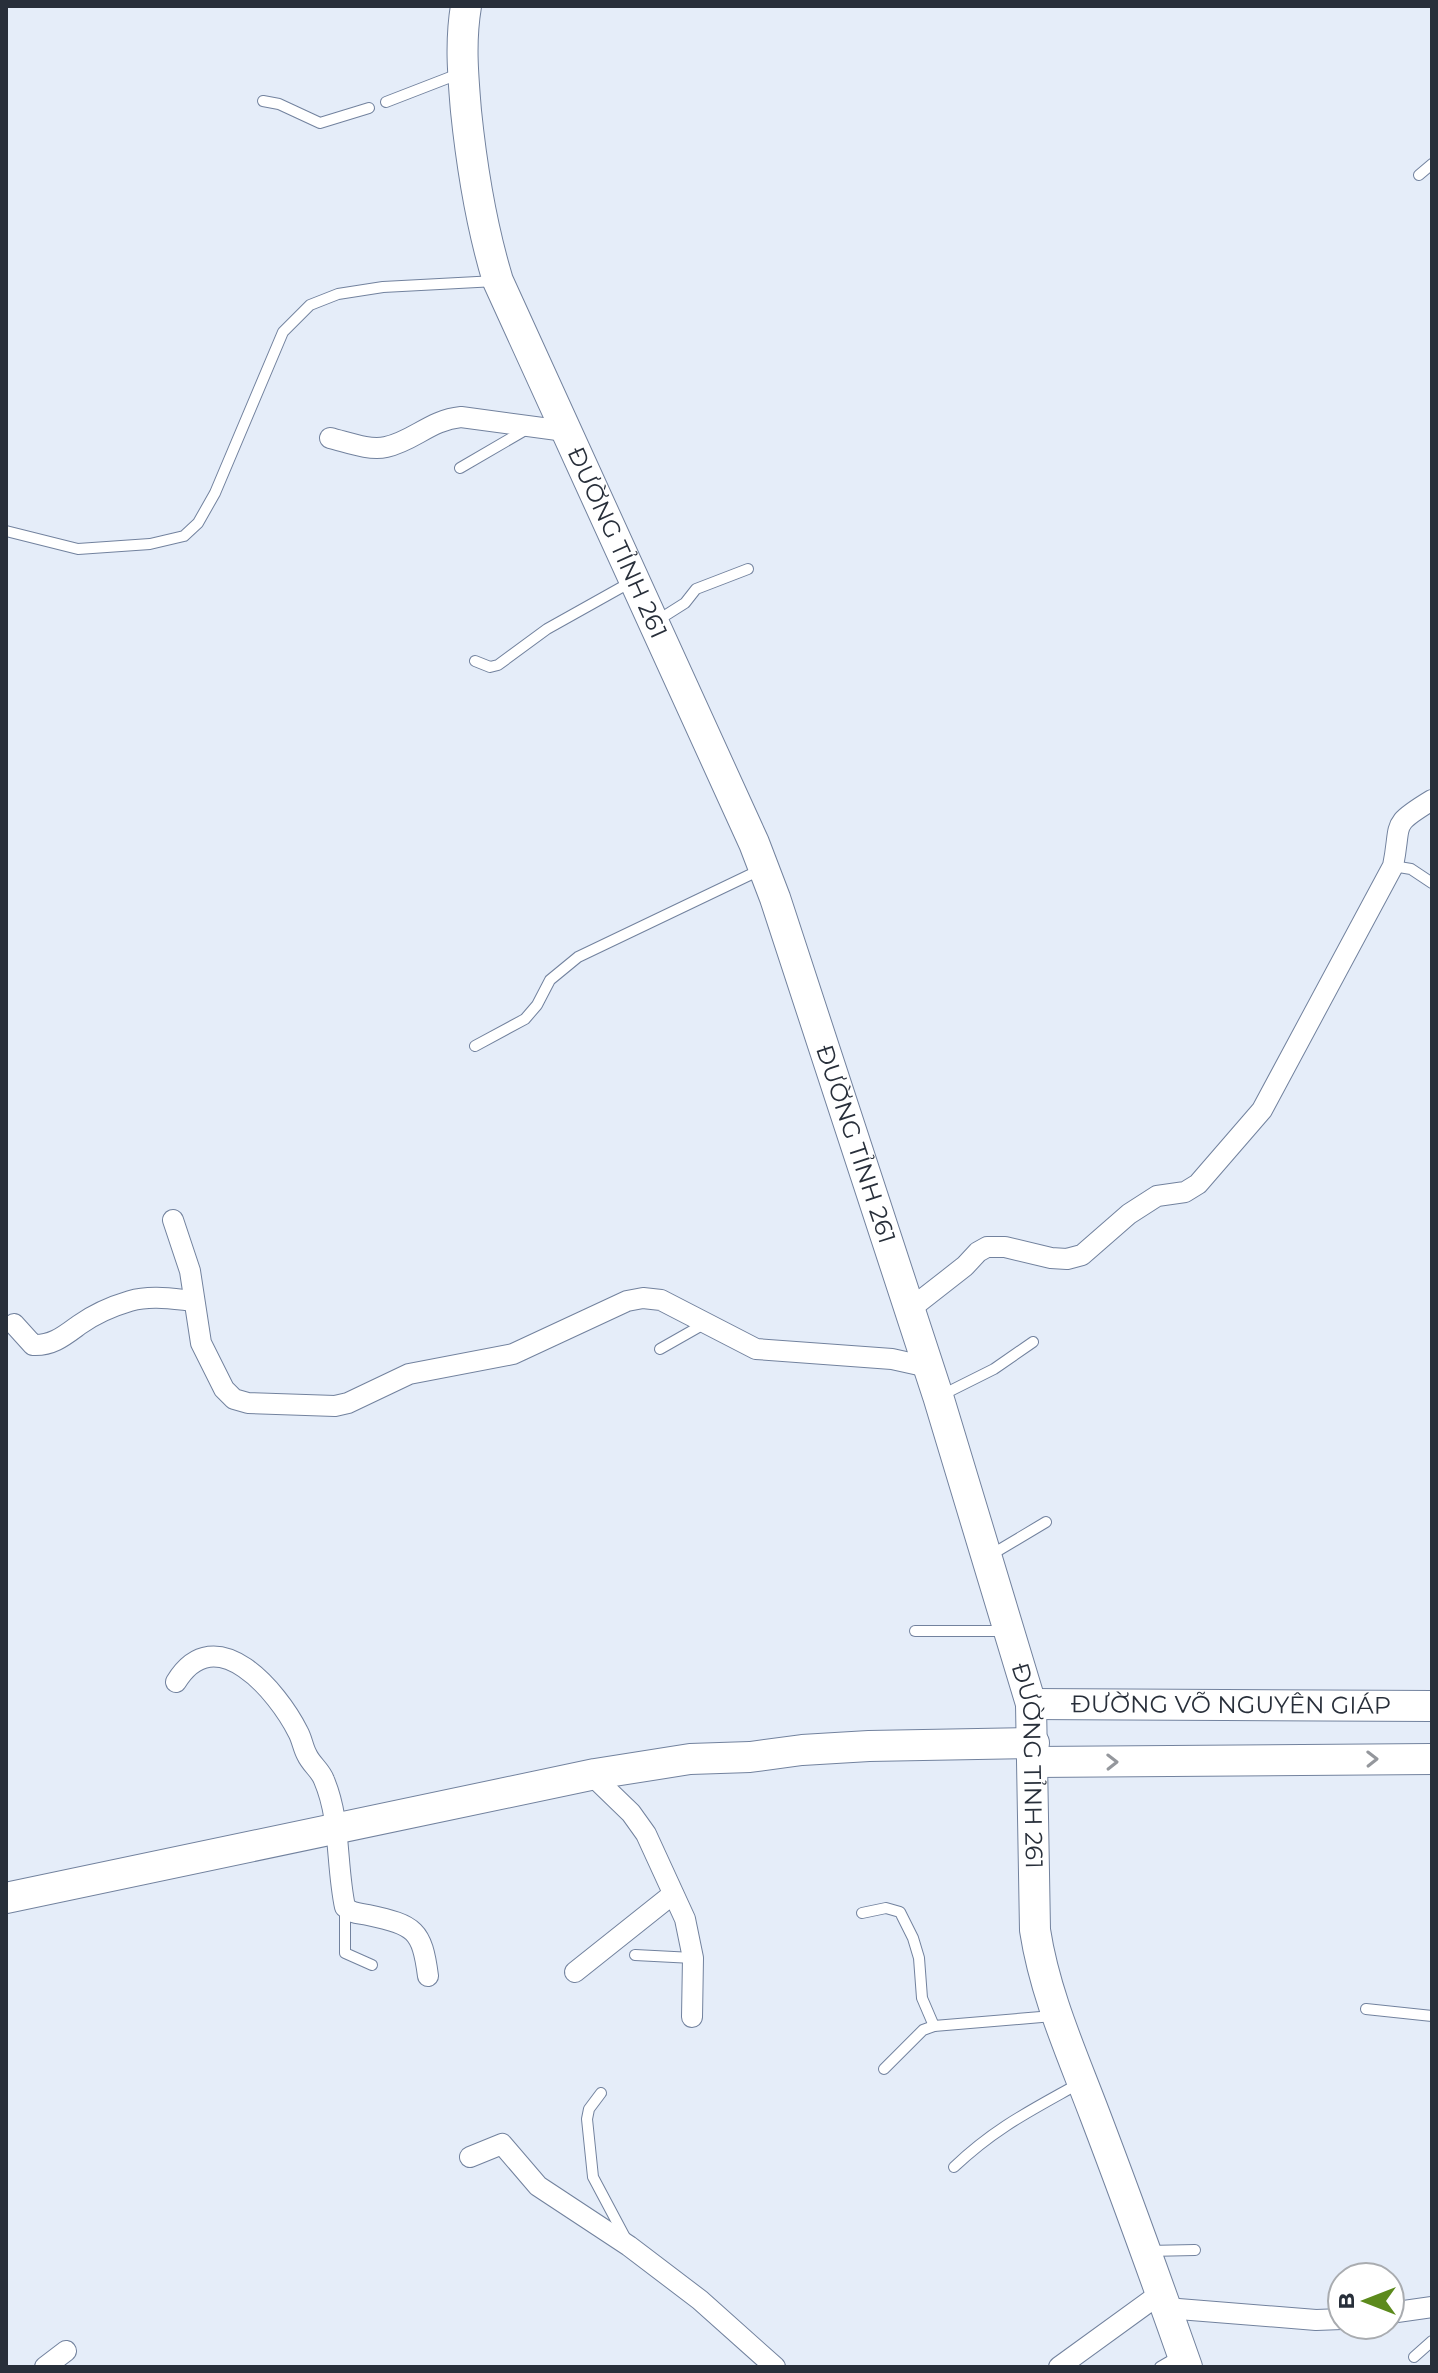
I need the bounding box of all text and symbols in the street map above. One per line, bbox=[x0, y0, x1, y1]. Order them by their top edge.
street label: ĐƯỜNG TỈNH 261 bbox=[562, 442, 674, 643]
street label: ĐƯỜNG TỈNH 261 bbox=[810, 1041, 902, 1247]
street label: ĐƯỜNG TỈNH 261 bbox=[1005, 1659, 1049, 1869]
street label: ĐƯỜNG VÕ NGUYÊN GIÁP bbox=[1071, 1689, 1391, 1720]
one-way arrow bbox=[1366, 1750, 1379, 1768]
one-way arrow bbox=[1106, 1753, 1119, 1770]
north arrow bbox=[1326, 2261, 1406, 2341]
text: B bbox=[1333, 2293, 1360, 2309]

